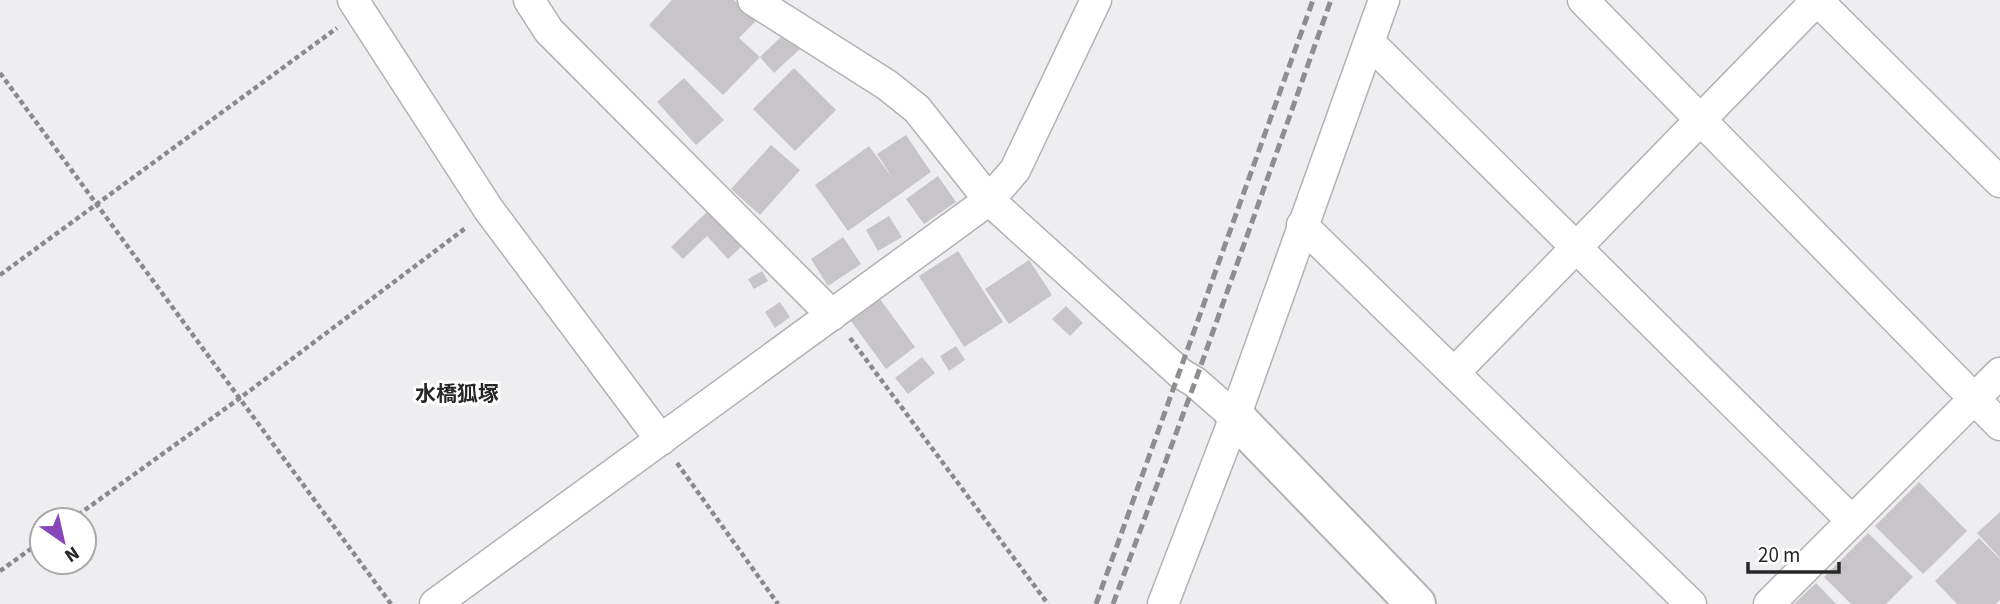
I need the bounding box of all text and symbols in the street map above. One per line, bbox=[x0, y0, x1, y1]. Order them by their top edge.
district label: 水橋狐塚 bbox=[415, 379, 499, 409]
north arrow bbox=[28, 506, 98, 576]
scale bar bbox=[1748, 530, 1839, 574]
text: N bbox=[59, 539, 84, 569]
text: 20 m bbox=[1758, 540, 1800, 570]

